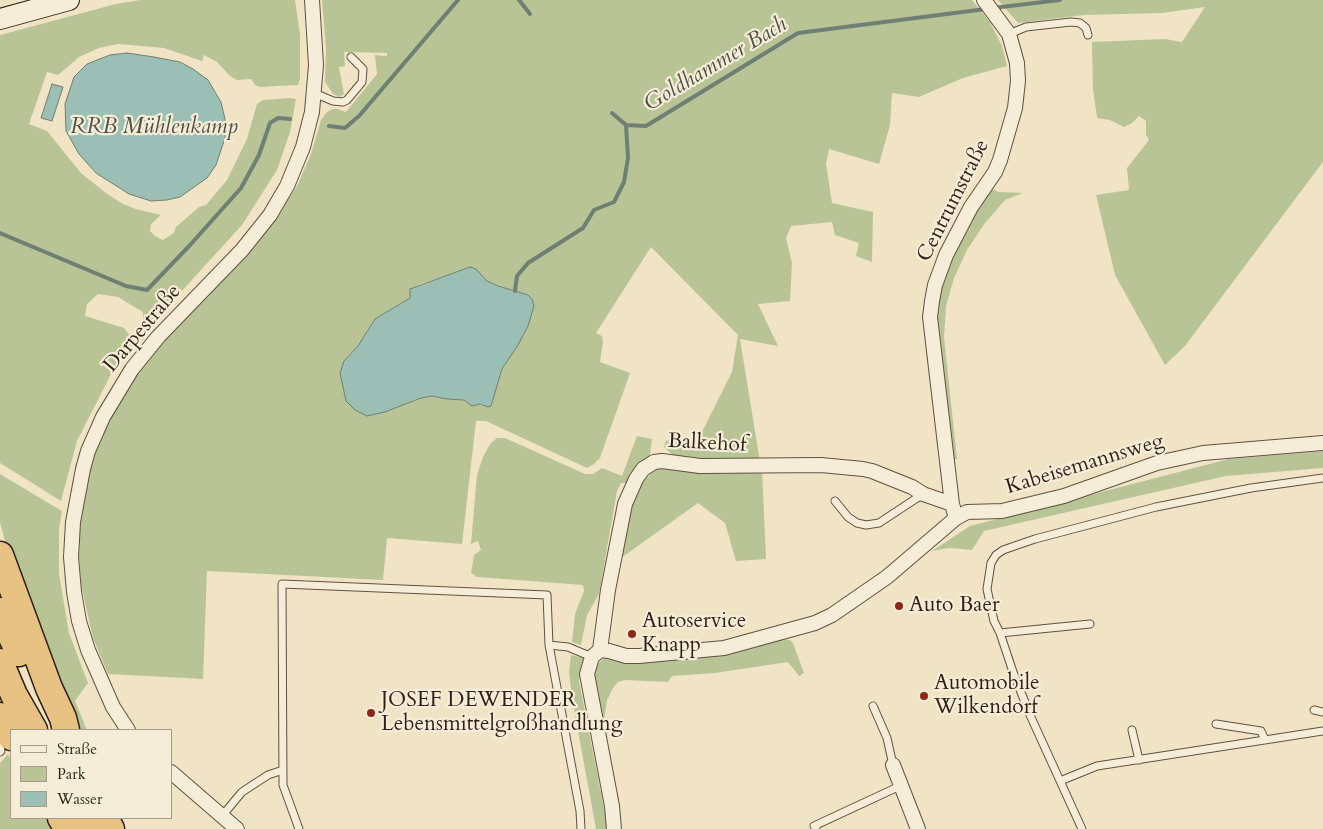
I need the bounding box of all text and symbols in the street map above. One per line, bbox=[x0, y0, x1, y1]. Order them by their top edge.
water label: Goldhammer Bach bbox=[640, 12, 792, 118]
water label: RRB Mühlenkamp bbox=[70, 115, 238, 141]
street label: Centrumstraße bbox=[912, 136, 996, 266]
street label: Darpestraße bbox=[99, 280, 187, 378]
street label: Balkehof bbox=[667, 429, 747, 459]
street label: Kabeisemannsweg bbox=[1003, 429, 1167, 501]
place label: Auto Baer bbox=[909, 593, 1000, 619]
marker: Auto Baer bbox=[893, 600, 905, 612]
place label: Autoservice Knapp bbox=[642, 609, 746, 659]
marker: Autoservice Knapp bbox=[626, 628, 638, 640]
place label: Automobile Wilkendorf bbox=[934, 671, 1040, 721]
place label: JOSEF DEWENDER Lebensmittelgroßhandlung bbox=[381, 688, 622, 738]
marker: Automobile Wilkendorf bbox=[918, 690, 930, 702]
marker: JOSEF DEWENDER Lebensmittelgroßhandlung bbox=[365, 707, 377, 719]
legend bbox=[10, 729, 172, 819]
text: Straße bbox=[57, 739, 97, 759]
text: Park bbox=[57, 764, 86, 784]
text: Wasser bbox=[57, 789, 102, 809]

